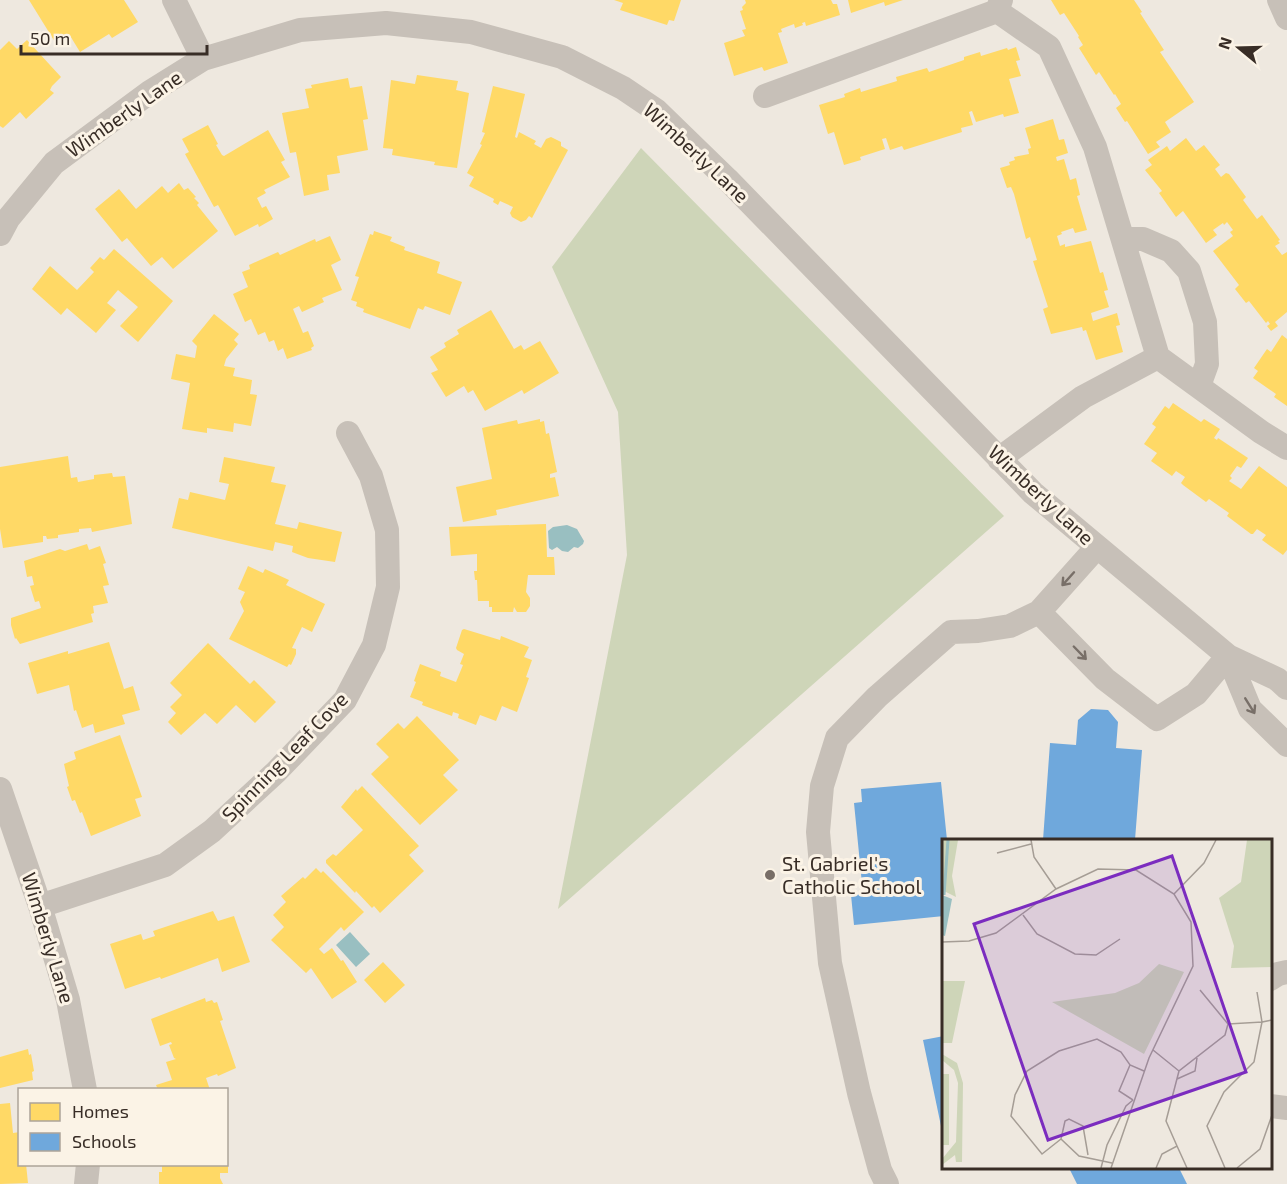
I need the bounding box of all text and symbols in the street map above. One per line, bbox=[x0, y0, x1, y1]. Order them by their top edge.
scale bar bbox=[21, 18, 207, 56]
north arrow bbox=[1209, 18, 1269, 78]
text: 50 m bbox=[30, 27, 70, 49]
text: N bbox=[1213, 34, 1235, 52]
street label: Wimberly Lane bbox=[61, 65, 186, 162]
street label: Wimberly Lane bbox=[639, 97, 754, 207]
street label: Wimberly Lane bbox=[984, 439, 1099, 549]
one-way arrow bbox=[1061, 571, 1075, 586]
one-way arrow bbox=[1073, 646, 1088, 661]
street label: Spinning Leaf Cove bbox=[216, 687, 352, 826]
one-way arrow bbox=[1244, 697, 1257, 714]
inset map bbox=[942, 839, 1272, 1169]
place label: St. Gabriel's Catholic School bbox=[782, 851, 921, 898]
marker: St. Gabriel's Catholic School bbox=[763, 868, 777, 882]
street label: Wimberly Lane bbox=[18, 869, 80, 1006]
legend bbox=[18, 1088, 228, 1166]
text: Homes bbox=[72, 1100, 129, 1122]
text: Schools bbox=[72, 1130, 136, 1152]

